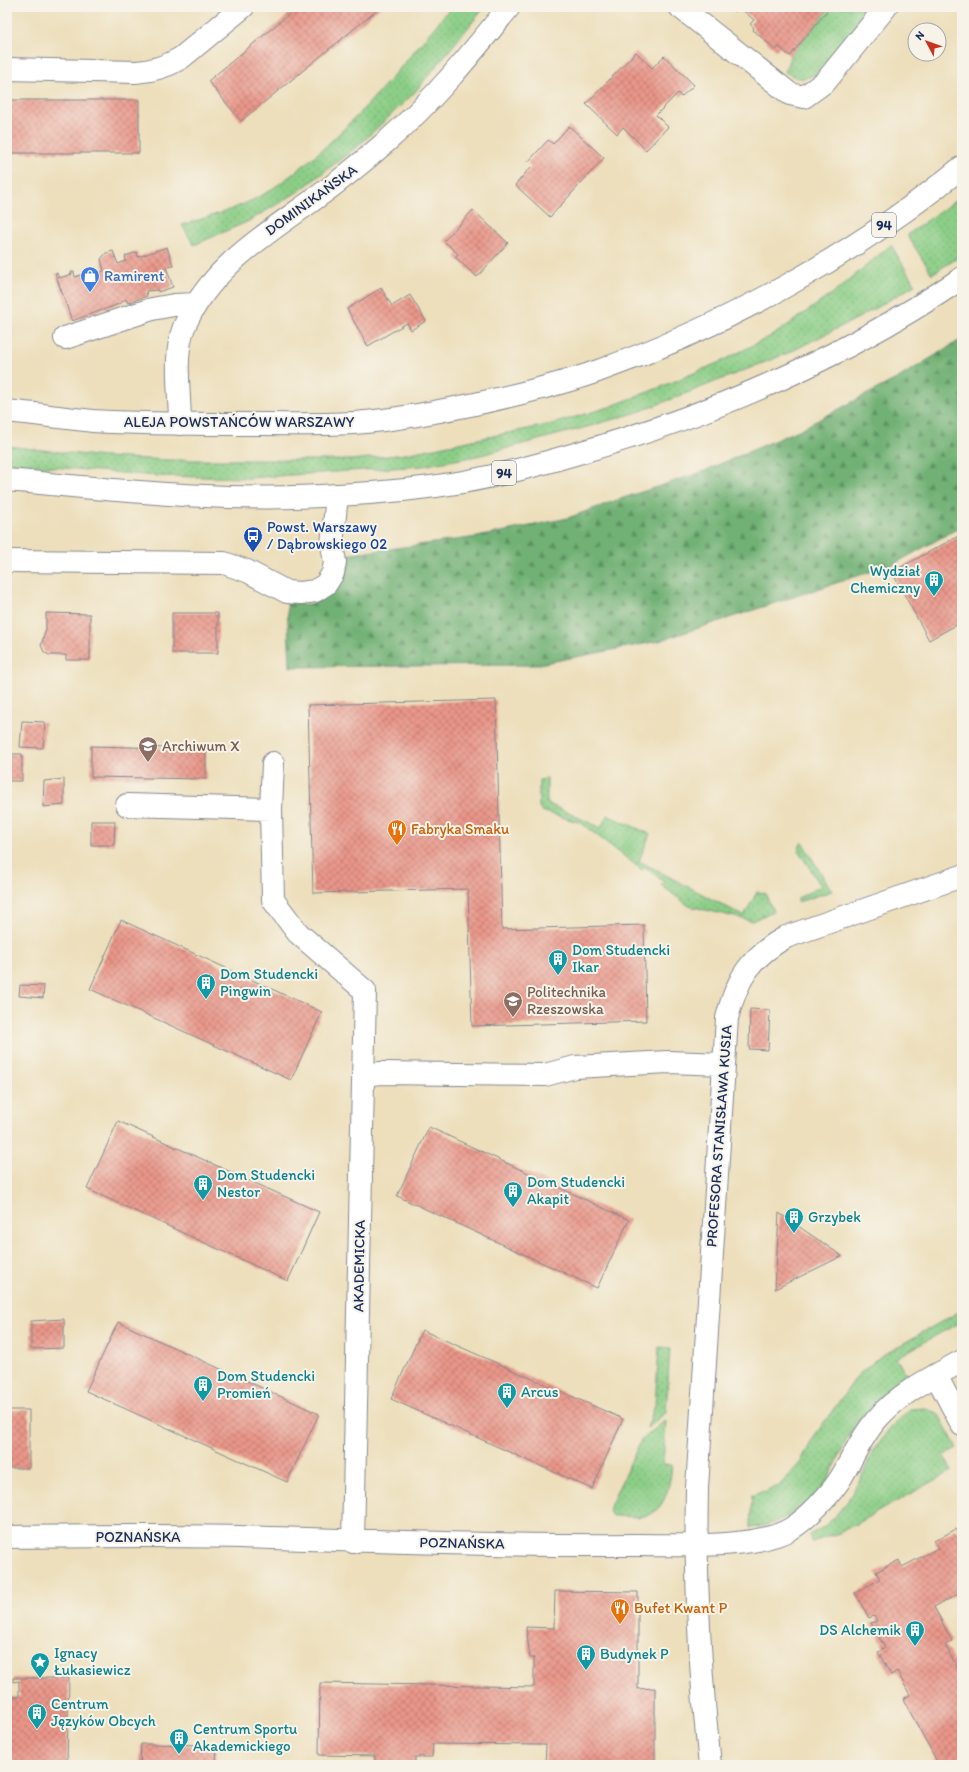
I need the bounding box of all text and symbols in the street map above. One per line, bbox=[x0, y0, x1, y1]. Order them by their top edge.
north arrow bbox=[907, 22, 947, 62]
text: N bbox=[912, 29, 927, 43]
street label: DOMINIKAŃSKA bbox=[261, 160, 361, 239]
road number: 94 bbox=[872, 213, 896, 237]
shop icon: Ramirent bbox=[79, 265, 101, 293]
place label: Ramirent bbox=[104, 267, 165, 285]
street label: ALEJA POWSTAŃCÓW WARSZAWY bbox=[124, 413, 355, 431]
road number: 94 bbox=[492, 461, 516, 485]
place label: Powst. Warszawy / Dąbrowskiego 02 bbox=[267, 518, 387, 553]
bus stop icon: Powst. Warszawy / Dąbrowskiego 02 bbox=[242, 525, 264, 553]
place label: Wydział Chemiczny bbox=[850, 562, 921, 597]
building icon: Wydział Chemiczny bbox=[923, 569, 945, 597]
school or university icon: Archiwum X bbox=[137, 735, 159, 763]
place label: Archiwum X bbox=[162, 737, 240, 755]
restaurant icon: Fabryka Smaku bbox=[386, 818, 408, 846]
place label: Fabryka Smaku bbox=[411, 820, 509, 838]
place label: Dom Studencki Ikar bbox=[572, 941, 670, 976]
building icon: Dom Studencki Ikar bbox=[547, 948, 569, 976]
place label: Dom Studencki Pingwin bbox=[220, 965, 318, 1000]
building icon: Dom Studencki Pingwin bbox=[195, 972, 217, 1000]
place label: Politechnika Rzeszowska bbox=[527, 983, 606, 1018]
school or university icon: Politechnika Rzeszowska bbox=[502, 990, 524, 1018]
street label: PROFESORA STANISŁAWA KUSIA bbox=[702, 1024, 736, 1248]
place label: Dom Studencki Nestor bbox=[217, 1166, 315, 1201]
building icon: Dom Studencki Nestor bbox=[192, 1173, 214, 1201]
place label: Dom Studencki Akapit bbox=[527, 1173, 625, 1208]
building icon: Dom Studencki Akapit bbox=[502, 1180, 524, 1208]
building icon: Grzybek bbox=[783, 1206, 805, 1234]
place label: Grzybek bbox=[808, 1208, 861, 1226]
street label: AKADEMICKA bbox=[349, 1219, 369, 1312]
place label: Dom Studencki Promień bbox=[217, 1367, 315, 1402]
building icon: Dom Studencki Promień bbox=[192, 1374, 214, 1402]
building icon: Arcus bbox=[496, 1381, 518, 1409]
place label: Arcus bbox=[521, 1383, 559, 1401]
street label: POZNAŃSKA bbox=[95, 1528, 181, 1546]
street label: POZNAŃSKA bbox=[419, 1533, 505, 1553]
restaurant icon: Bufet Kwant P bbox=[609, 1597, 631, 1625]
place label: Bufet Kwant P bbox=[634, 1599, 728, 1617]
building icon: DS Alchemik bbox=[904, 1619, 926, 1647]
place label: DS Alchemik bbox=[819, 1621, 901, 1639]
building icon: Budynek P bbox=[575, 1643, 597, 1671]
place label: Ignacy Łukasiewicz bbox=[54, 1644, 131, 1679]
place label: Budynek P bbox=[600, 1645, 669, 1663]
place icon: Ignacy Łukasiewicz bbox=[29, 1651, 51, 1679]
place label: Centrum Języków Obcych bbox=[51, 1695, 156, 1730]
building icon: Centrum Języków Obcych bbox=[26, 1702, 48, 1730]
place label: Centrum Sportu Akademickiego bbox=[193, 1720, 297, 1755]
building icon: Centrum Sportu Akademickiego bbox=[168, 1727, 190, 1755]

